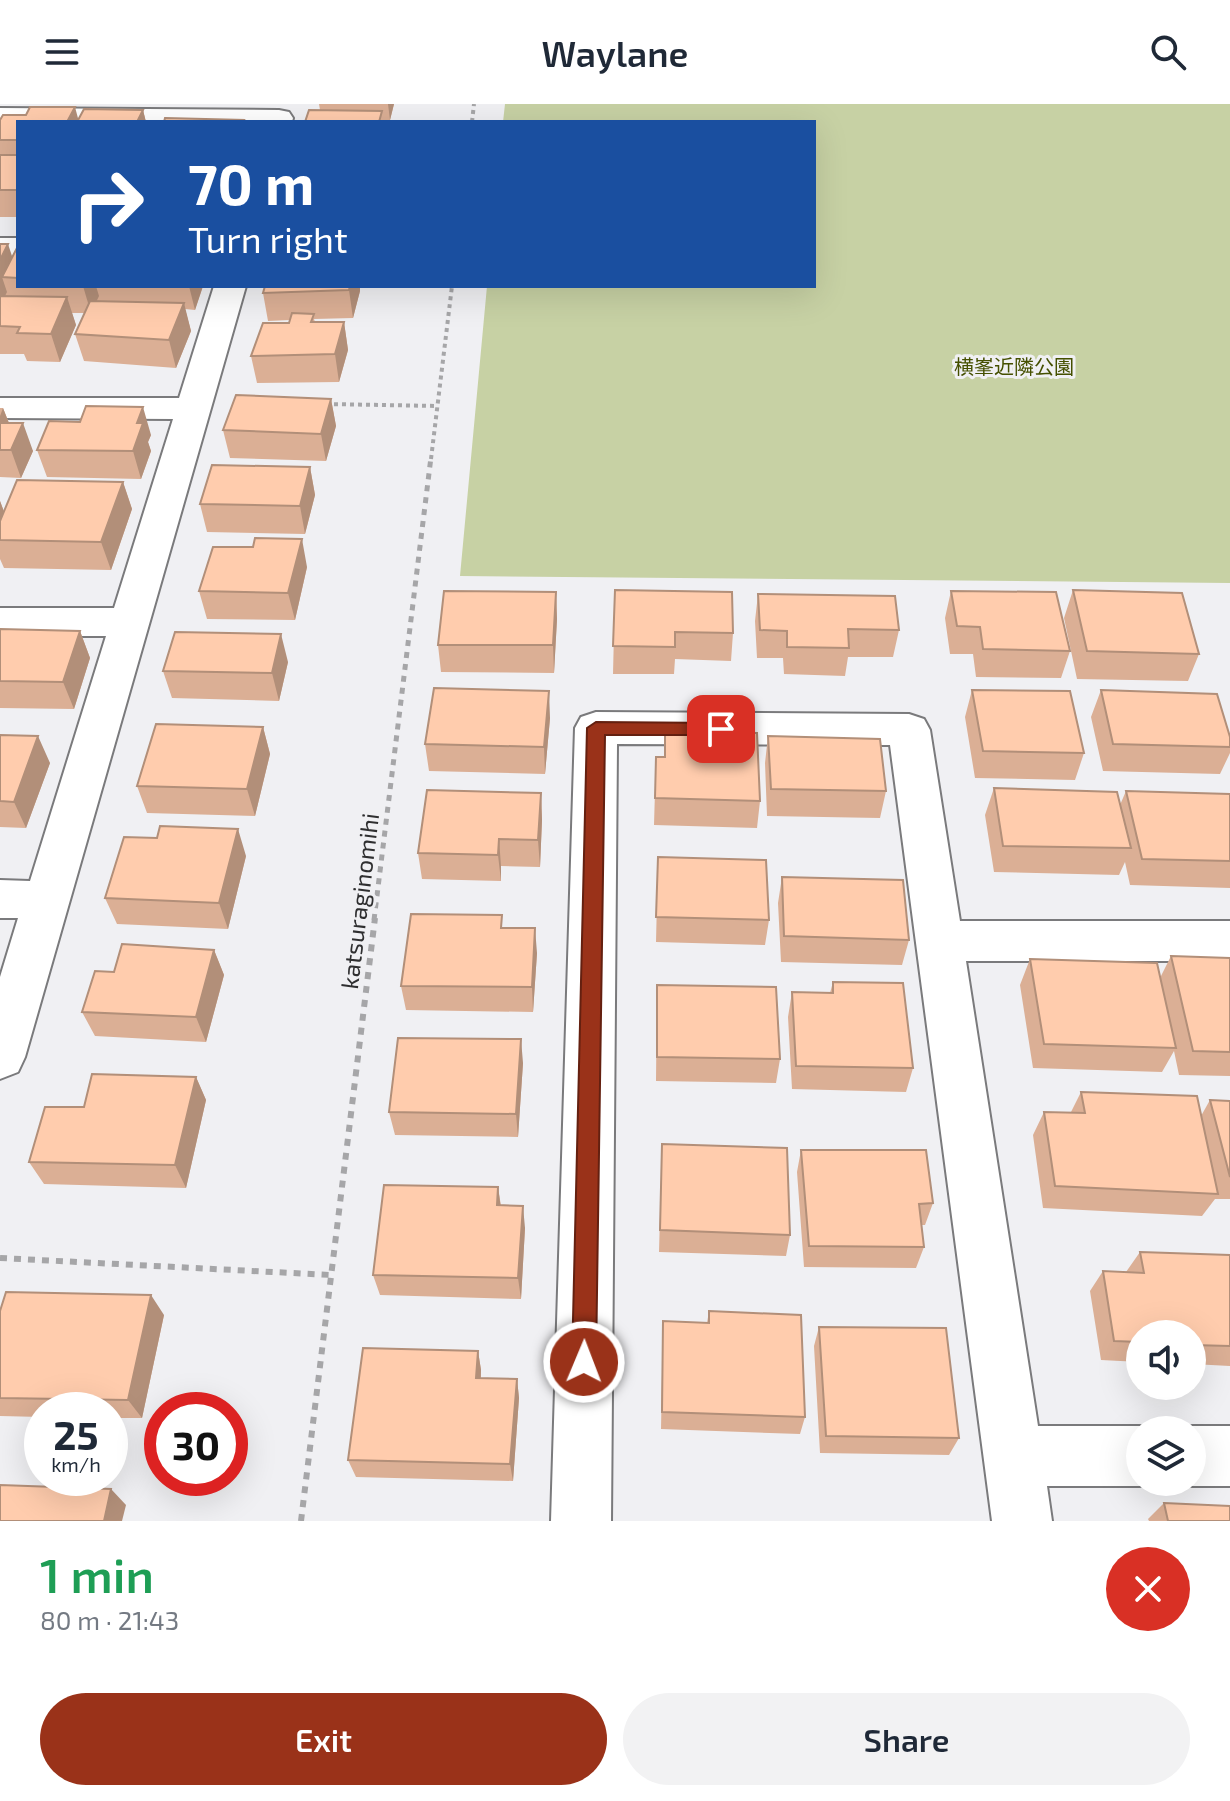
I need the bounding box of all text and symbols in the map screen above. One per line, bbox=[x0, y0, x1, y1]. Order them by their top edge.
icon: menu bbox=[40, 30, 84, 74]
icon: search bbox=[1146, 30, 1190, 74]
text: Waylane bbox=[542, 31, 688, 74]
text: 70 m bbox=[188, 149, 314, 216]
icon: right bbox=[56, 152, 160, 256]
text: Turn right bbox=[188, 217, 348, 260]
park label: 横峯近隣公園 bbox=[954, 354, 1074, 378]
pin bbox=[687, 695, 755, 763]
icon: arrive bbox=[699, 707, 743, 751]
street label: katsuraginomihi bbox=[334, 811, 384, 991]
position arrow bbox=[542, 1320, 626, 1404]
map controls bbox=[1126, 1320, 1206, 1496]
button: sound bbox=[1126, 1320, 1206, 1400]
speed limit sign: 30 bbox=[144, 1392, 248, 1496]
text: 25 bbox=[53, 1410, 99, 1458]
button: layers bbox=[1126, 1416, 1206, 1496]
text: km/h bbox=[51, 1452, 101, 1476]
text: 1 min bbox=[40, 1545, 154, 1603]
button: close bbox=[1106, 1547, 1190, 1631]
text: 80 m · 21:43 bbox=[40, 1604, 179, 1635]
button: Exit bbox=[40, 1693, 607, 1785]
button: Share bbox=[623, 1693, 1190, 1785]

